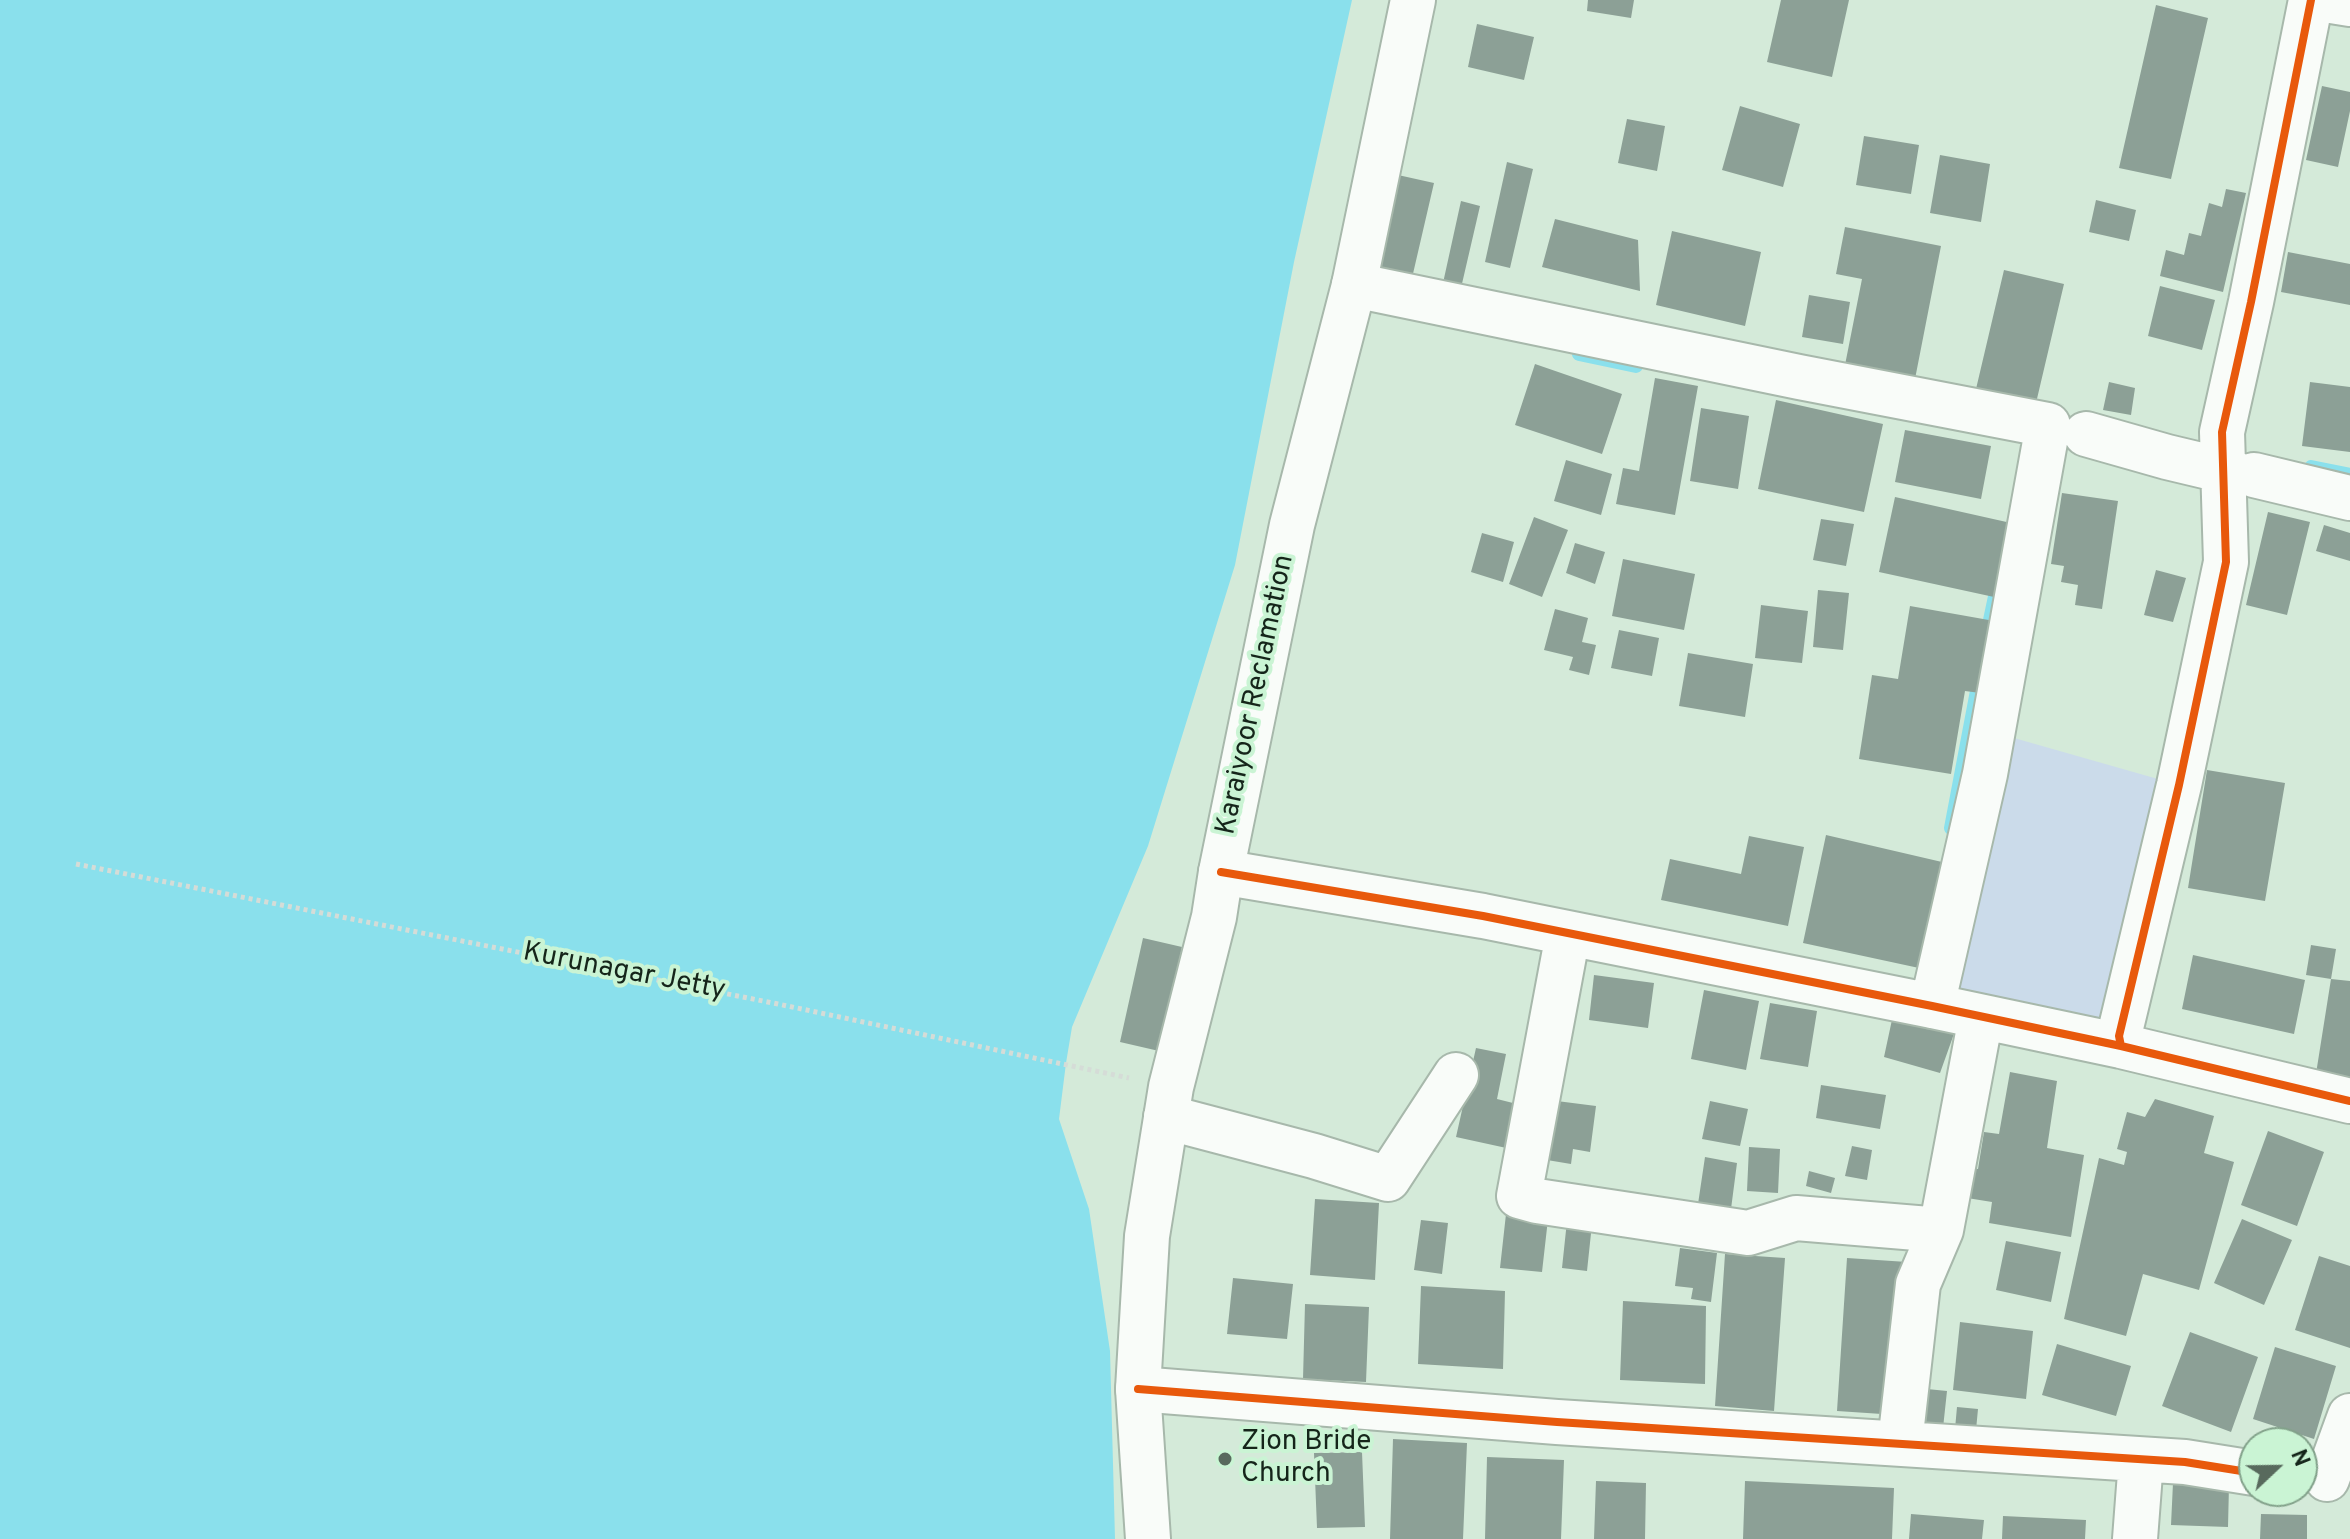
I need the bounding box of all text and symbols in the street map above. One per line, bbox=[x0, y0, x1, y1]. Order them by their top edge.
street label: Karaiyoor Reclamation bbox=[1211, 552, 1303, 838]
street label: Kurunagar Jetty bbox=[520, 937, 728, 1009]
place label: Zion Bride Church bbox=[1241, 1426, 1371, 1492]
north arrow bbox=[2238, 1427, 2318, 1507]
text: N bbox=[2283, 1446, 2314, 1471]
marker: Zion Bride Church bbox=[1216, 1450, 1234, 1468]

